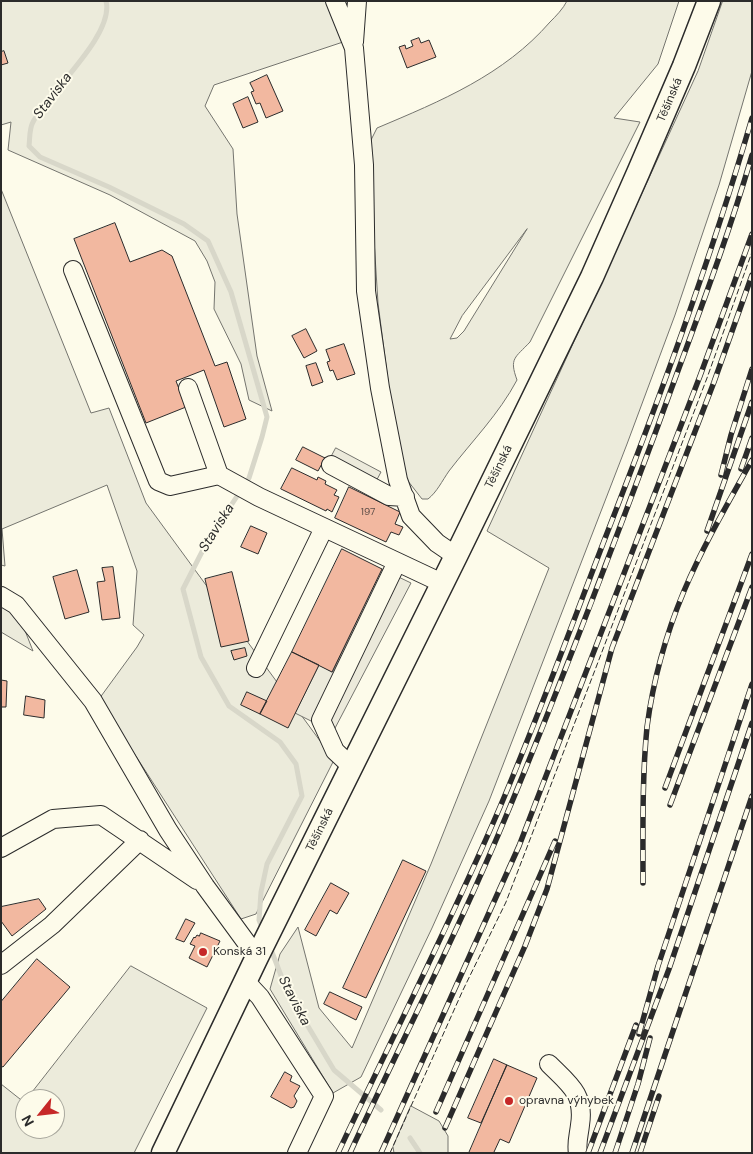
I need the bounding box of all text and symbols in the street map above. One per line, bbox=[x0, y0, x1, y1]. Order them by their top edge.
water label: Staviska bbox=[30, 70, 76, 122]
street label: Těšínská bbox=[654, 76, 686, 124]
street label: Těšínská bbox=[482, 443, 516, 491]
water label: Staviska bbox=[196, 501, 238, 555]
house number: 197 bbox=[361, 506, 375, 518]
street label: Těšínská bbox=[303, 806, 337, 854]
place label: Konská 31 bbox=[213, 945, 266, 959]
marker: Konská 31 bbox=[197, 946, 209, 958]
water label: Staviska bbox=[274, 973, 314, 1029]
north arrow bbox=[15, 1089, 65, 1139]
place label: opravna výhybek bbox=[519, 1094, 614, 1108]
marker: opravna výhybek bbox=[503, 1095, 515, 1107]
text: N bbox=[17, 1112, 38, 1130]

